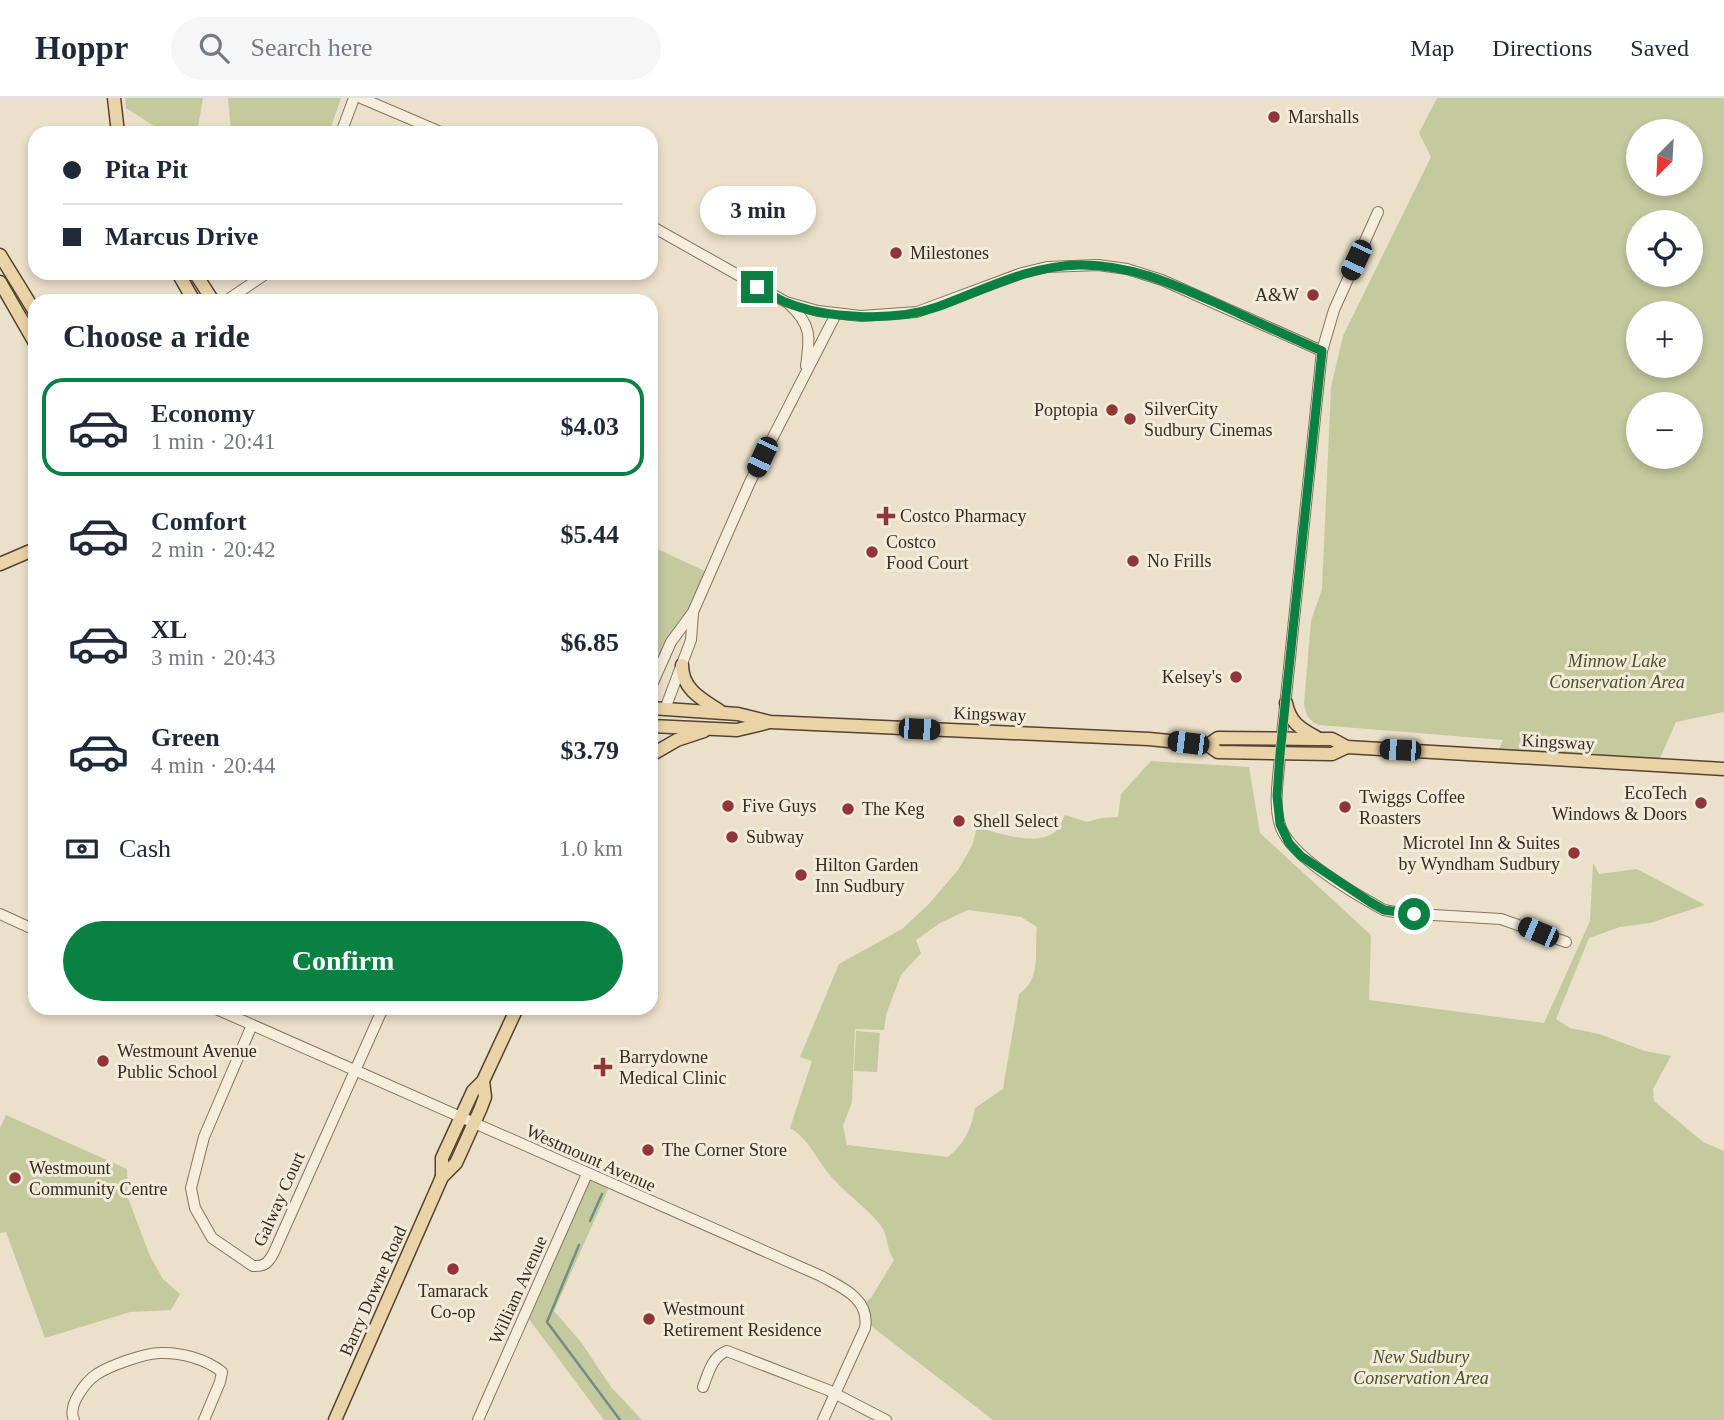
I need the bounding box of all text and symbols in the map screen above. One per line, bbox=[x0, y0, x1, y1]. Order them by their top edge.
search box bbox=[171, 17, 661, 80]
icon: search bbox=[195, 29, 233, 67]
text: Hoppr bbox=[35, 30, 129, 66]
text: Search here bbox=[251, 33, 373, 62]
text: Map bbox=[1410, 35, 1454, 61]
text: Directions bbox=[1492, 35, 1592, 61]
text: Saved bbox=[1630, 35, 1689, 61]
place label: Marshalls bbox=[1288, 107, 1359, 127]
marker: Marshalls bbox=[1266, 109, 1282, 125]
north arrow bbox=[1626, 119, 1703, 196]
map controls bbox=[1626, 119, 1703, 469]
text: Pita Pit bbox=[105, 155, 188, 184]
callout: 3 min bbox=[699, 186, 815, 234]
text: 3 min bbox=[730, 198, 786, 223]
button: locate bbox=[1626, 210, 1703, 287]
text: Marcus Drive bbox=[105, 222, 258, 251]
car bbox=[1338, 237, 1375, 283]
place label: Milestones bbox=[910, 243, 989, 263]
marker: Milestones bbox=[888, 245, 904, 261]
route end bbox=[741, 271, 773, 303]
place label: A&W bbox=[1255, 285, 1299, 305]
marker: A&W bbox=[1305, 287, 1321, 303]
button: + bbox=[1626, 301, 1703, 378]
text: Choose a ride bbox=[63, 318, 250, 354]
button: − bbox=[1626, 392, 1703, 469]
icon: car bbox=[67, 396, 130, 459]
text: Economy bbox=[151, 399, 255, 428]
place label: SilverCity Sudbury Cinemas bbox=[1144, 399, 1273, 440]
place label: Poptopia bbox=[1034, 400, 1098, 420]
marker: Poptopia bbox=[1104, 402, 1120, 418]
marker: SilverCity Sudbury Cinemas bbox=[1122, 411, 1138, 427]
text: $4.03 bbox=[561, 412, 619, 441]
text: 1 min · 20:41 bbox=[151, 429, 276, 454]
car bbox=[744, 434, 781, 480]
icon: car bbox=[67, 504, 130, 567]
place label: Costco Pharmacy bbox=[900, 506, 1026, 526]
text: Comfort bbox=[151, 507, 246, 536]
marker: Costco Pharmacy bbox=[878, 508, 894, 524]
text: $5.44 bbox=[561, 520, 619, 549]
place label: Costco Food Court bbox=[886, 532, 969, 573]
text: 2 min · 20:42 bbox=[151, 537, 276, 562]
marker: Costco Food Court bbox=[864, 544, 880, 560]
place label: No Frills bbox=[1147, 551, 1212, 571]
marker: No Frills bbox=[1125, 553, 1141, 569]
icon: car bbox=[67, 612, 130, 675]
text: XL bbox=[151, 615, 187, 644]
text: $6.85 bbox=[561, 628, 619, 657]
text: 3 min · 20:43 bbox=[151, 645, 276, 670]
park label: Minnow Lake Conservation Area bbox=[1549, 651, 1685, 692]
place label: Kelsey's bbox=[1162, 667, 1222, 687]
marker: Kelsey's bbox=[1228, 669, 1244, 685]
street label: Kingsway bbox=[953, 703, 1027, 725]
car bbox=[898, 717, 941, 741]
icon: car bbox=[67, 720, 130, 783]
text: Green bbox=[151, 723, 220, 752]
car bbox=[1166, 730, 1211, 756]
street label: Kingsway bbox=[1521, 730, 1595, 754]
text: $3.79 bbox=[561, 736, 619, 765]
car bbox=[1379, 738, 1422, 762]
text: 4 min · 20:44 bbox=[151, 753, 276, 778]
place label: EcoTech Windows & Doors bbox=[1552, 783, 1687, 824]
place label: Twiggs Coffee Roasters bbox=[1359, 787, 1465, 828]
marker: EcoTech Windows & Doors bbox=[1693, 795, 1709, 811]
place label: Five Guys bbox=[742, 796, 817, 816]
marker: Five Guys bbox=[720, 798, 736, 814]
place label: The Keg bbox=[862, 799, 924, 819]
marker: Twiggs Coffee Roasters bbox=[1337, 799, 1353, 815]
marker: The Keg bbox=[840, 801, 856, 817]
place label: Shell Select bbox=[973, 811, 1058, 831]
marker: Shell Select bbox=[951, 813, 967, 829]
place label: Subway bbox=[746, 827, 804, 847]
marker: Subway bbox=[724, 829, 740, 845]
icon: cash bbox=[63, 830, 101, 868]
place label: Microtel Inn & Suites by Wyndham Sudbury bbox=[1398, 833, 1560, 874]
text: Cash bbox=[119, 834, 171, 863]
text: 1.0 km bbox=[559, 836, 623, 861]
marker: Microtel Inn & Suites by Wyndham Sudbury bbox=[1566, 845, 1582, 861]
place label: Hilton Garden Inn Sudbury bbox=[815, 855, 918, 896]
marker: Hilton Garden Inn Sudbury bbox=[793, 867, 809, 883]
route start bbox=[1398, 898, 1430, 930]
car bbox=[1515, 914, 1562, 950]
button: Confirm bbox=[63, 921, 623, 1001]
place label: Westmount Avenue Public School bbox=[117, 1041, 257, 1082]
place label: Barrydowne Medical Clinic bbox=[619, 1047, 726, 1088]
marker: Westmount Avenue Public School bbox=[95, 1053, 111, 1069]
marker: Barrydowne Medical Clinic bbox=[593, 1057, 613, 1077]
street label: Westmount Avenue bbox=[523, 1120, 659, 1196]
place label: The Corner Store bbox=[662, 1140, 787, 1160]
marker: The Corner Store bbox=[640, 1142, 656, 1158]
street label: Galway Court bbox=[249, 1149, 309, 1249]
place label: Westmount Community Centre bbox=[29, 1158, 168, 1199]
marker: Westmount Community Centre bbox=[7, 1170, 23, 1186]
street label: Barry Downe Road bbox=[335, 1223, 411, 1359]
street label: William Avenue bbox=[485, 1233, 551, 1347]
marker: Tamarack Co-op bbox=[445, 1261, 461, 1277]
place label: Tamarack Co-op bbox=[418, 1281, 488, 1322]
place label: Westmount Retirement Residence bbox=[663, 1299, 821, 1340]
marker: Westmount Retirement Residence bbox=[641, 1311, 657, 1327]
park label: New Sudbury Conservation Area bbox=[1353, 1347, 1489, 1388]

